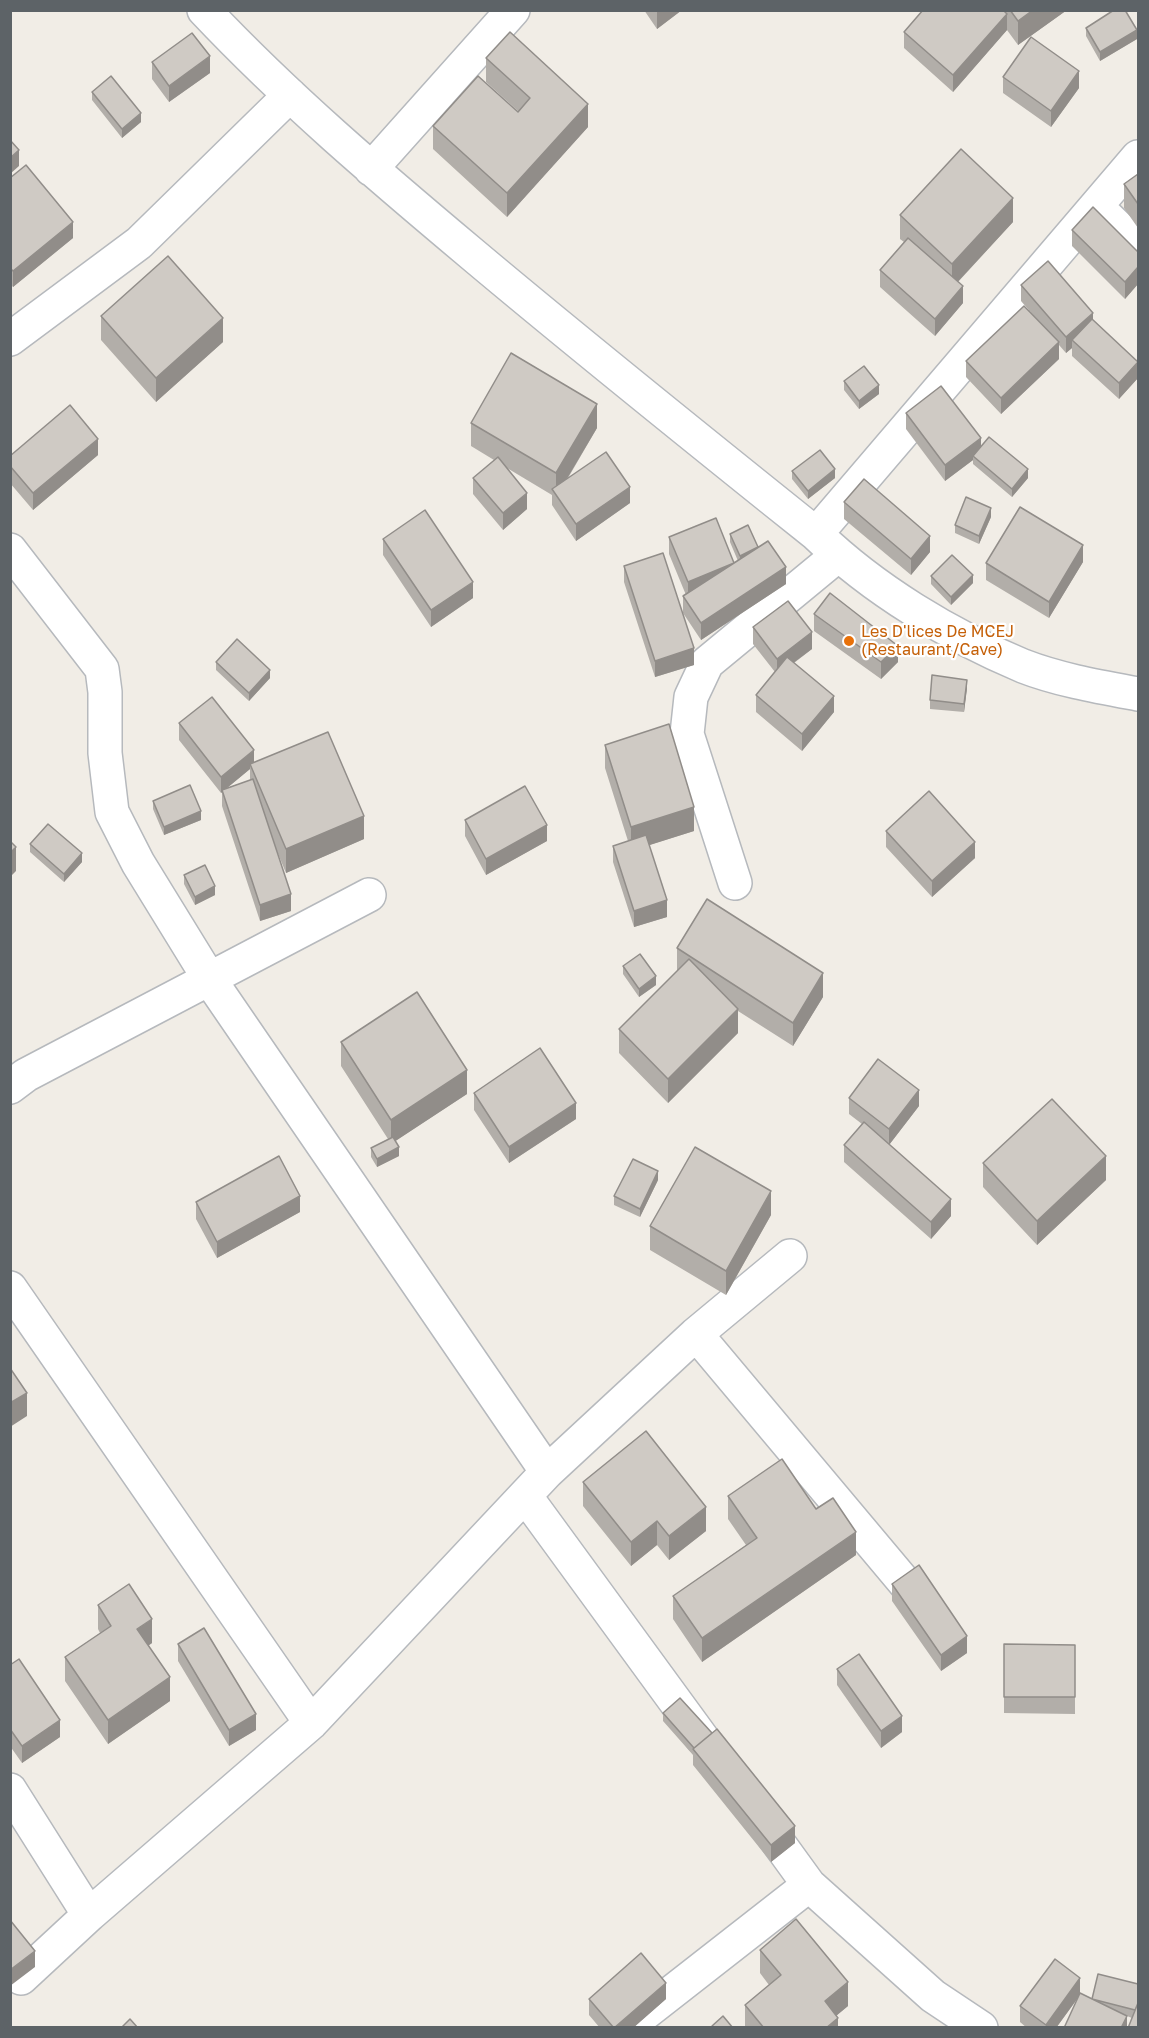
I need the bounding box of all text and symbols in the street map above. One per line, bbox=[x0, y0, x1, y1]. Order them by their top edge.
place label: Les D'lices De MCEJ (Restaurant/Cave) bbox=[861, 622, 1014, 660]
marker: Les D'lices De MCEJ (Restaurant/Cave) bbox=[842, 634, 856, 648]

